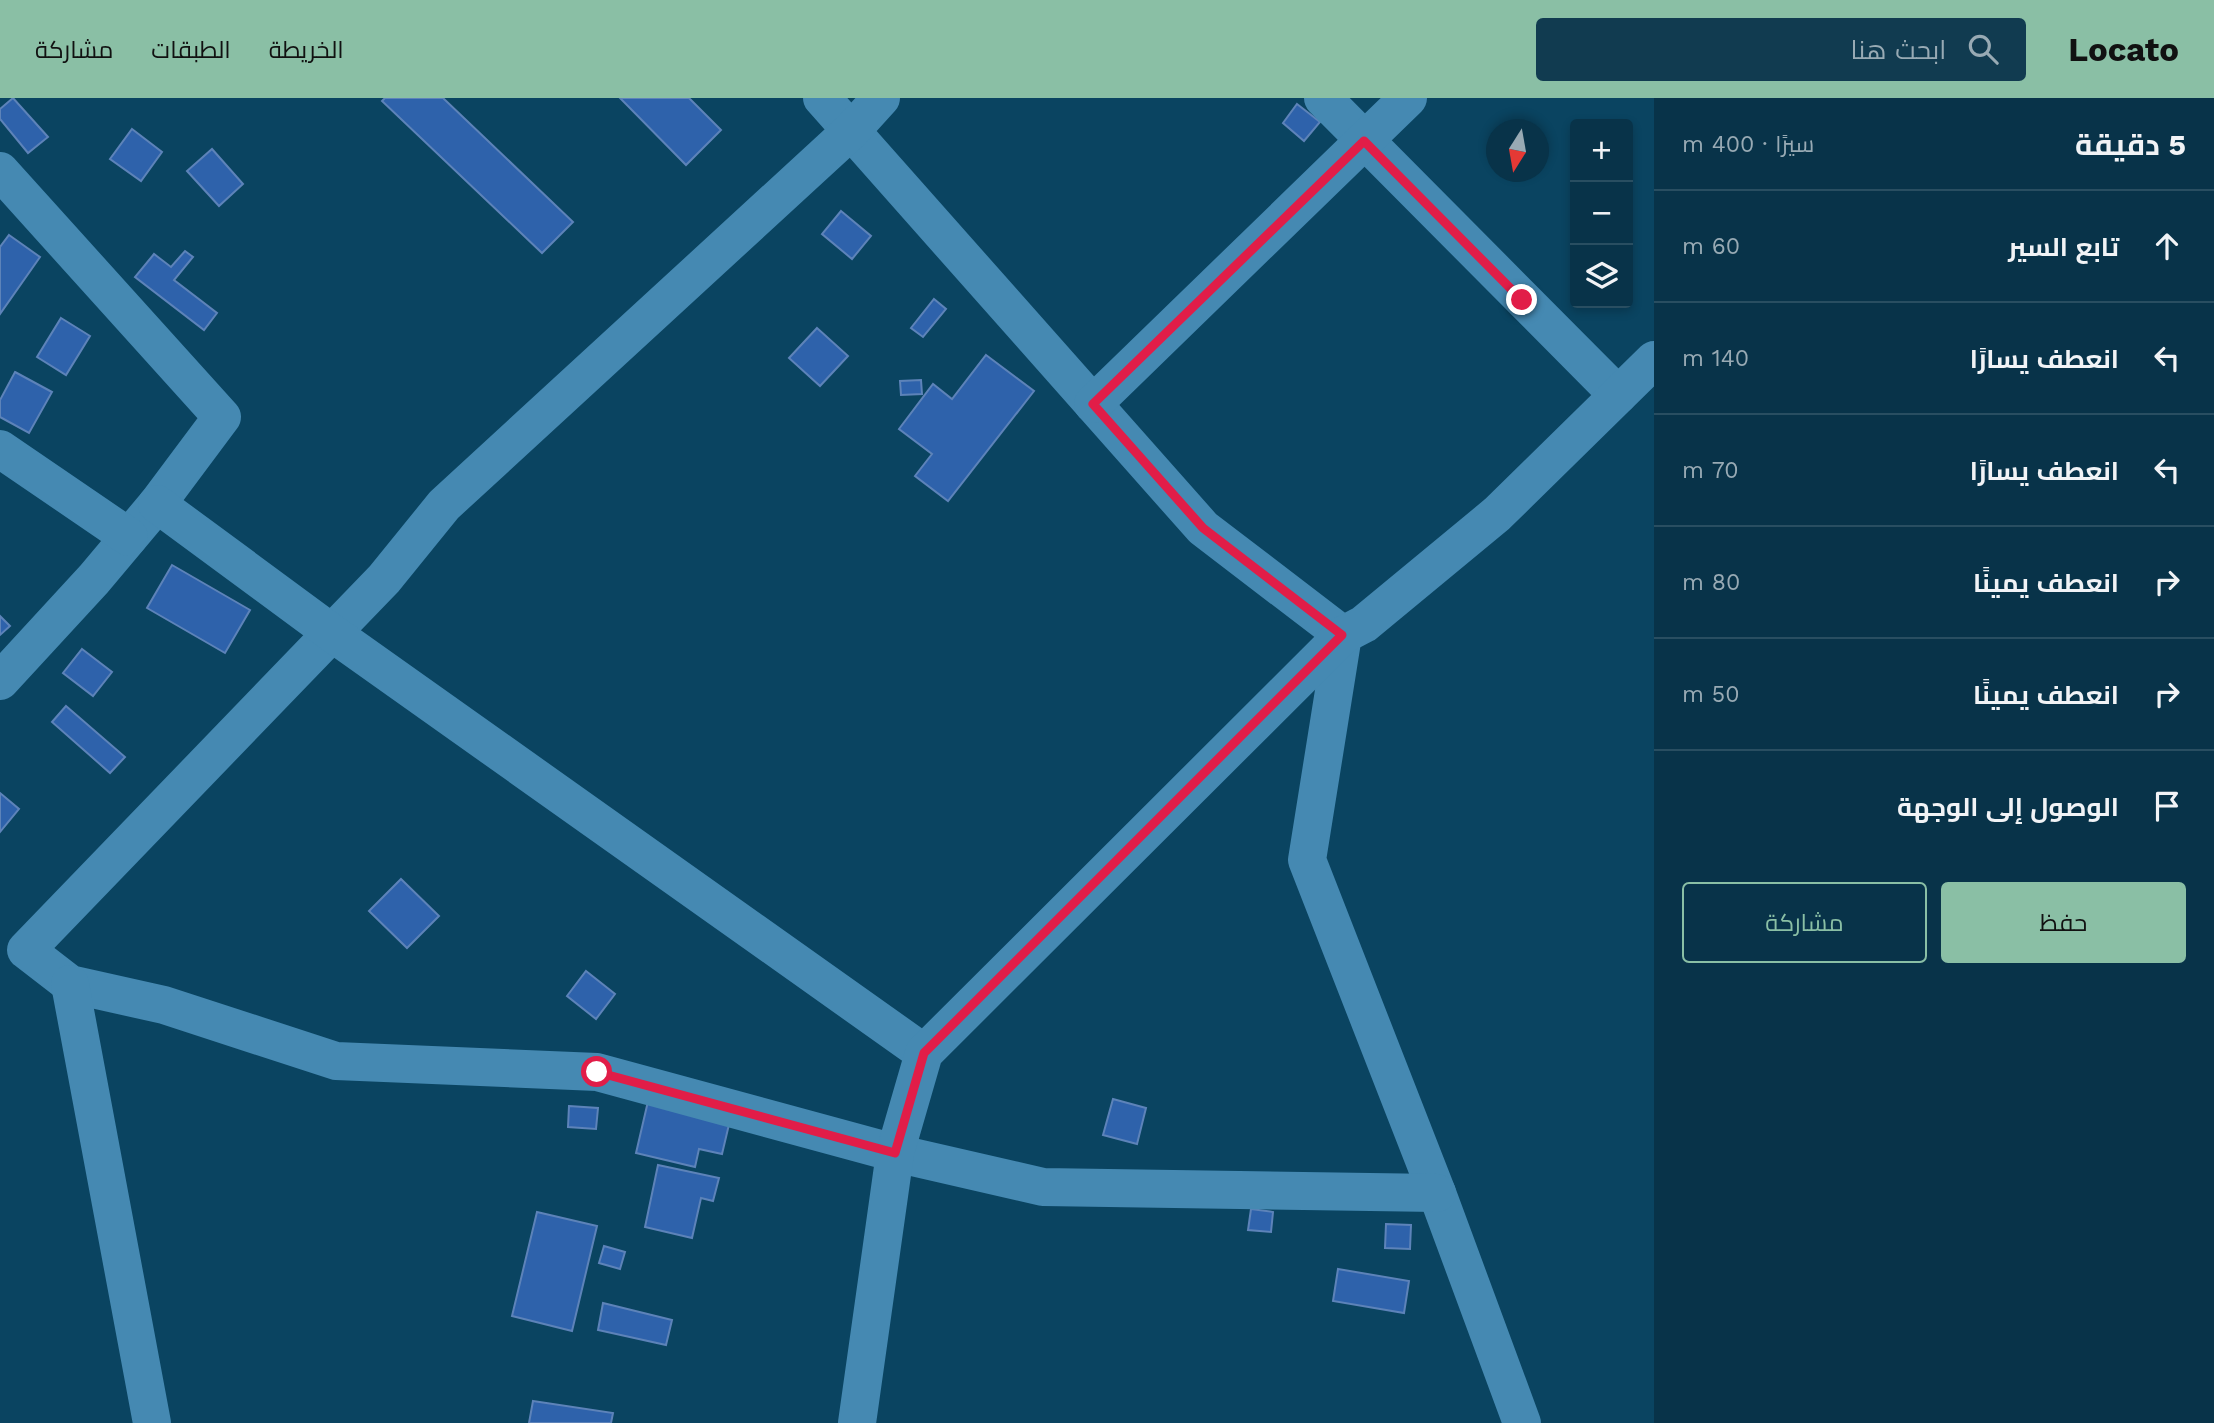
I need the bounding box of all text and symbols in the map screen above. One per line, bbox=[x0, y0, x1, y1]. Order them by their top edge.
search box bbox=[1536, 18, 2026, 81]
icon: search bbox=[1964, 30, 2002, 68]
text: Locato bbox=[2068, 30, 2179, 69]
text: ابحث هنا bbox=[1850, 35, 1946, 65]
text: مشاركة bbox=[35, 36, 113, 64]
text: الطبقات bbox=[151, 36, 231, 64]
text: الخريطة bbox=[269, 36, 344, 64]
north arrow bbox=[1486, 119, 1549, 182]
map controls bbox=[1570, 119, 1633, 308]
button: + bbox=[1570, 119, 1633, 182]
text: 5 دقيقة bbox=[2075, 127, 2186, 162]
text: سيرًا · 400 m bbox=[1682, 131, 1814, 158]
button: − bbox=[1570, 182, 1633, 245]
icon: ahead bbox=[2148, 227, 2186, 265]
text: تابع السير bbox=[2008, 232, 2119, 262]
text: 60 m bbox=[1682, 233, 1740, 260]
button: layers bbox=[1570, 245, 1633, 308]
route end bbox=[1506, 284, 1537, 315]
icon: left bbox=[2148, 339, 2186, 377]
text: انعطف يسارًا bbox=[1970, 344, 2119, 374]
text: 140 m bbox=[1682, 345, 1749, 372]
icon: left bbox=[2148, 451, 2186, 489]
text: انعطف يسارًا bbox=[1970, 456, 2119, 486]
text: 70 m bbox=[1682, 457, 1739, 484]
icon: right bbox=[2148, 563, 2186, 601]
text: انعطف يمينًا bbox=[1973, 568, 2119, 598]
text: 80 m bbox=[1682, 569, 1740, 596]
icon: right bbox=[2148, 675, 2186, 713]
text: انعطف يمينًا bbox=[1973, 680, 2119, 710]
text: 50 m bbox=[1682, 681, 1739, 708]
icon: arrive bbox=[2148, 787, 2186, 825]
text: الوصول إلى الوجهة bbox=[1897, 792, 2119, 822]
button: مشاركة bbox=[1682, 882, 1927, 963]
button: حفظ bbox=[1941, 882, 2186, 963]
route start bbox=[581, 1056, 612, 1087]

